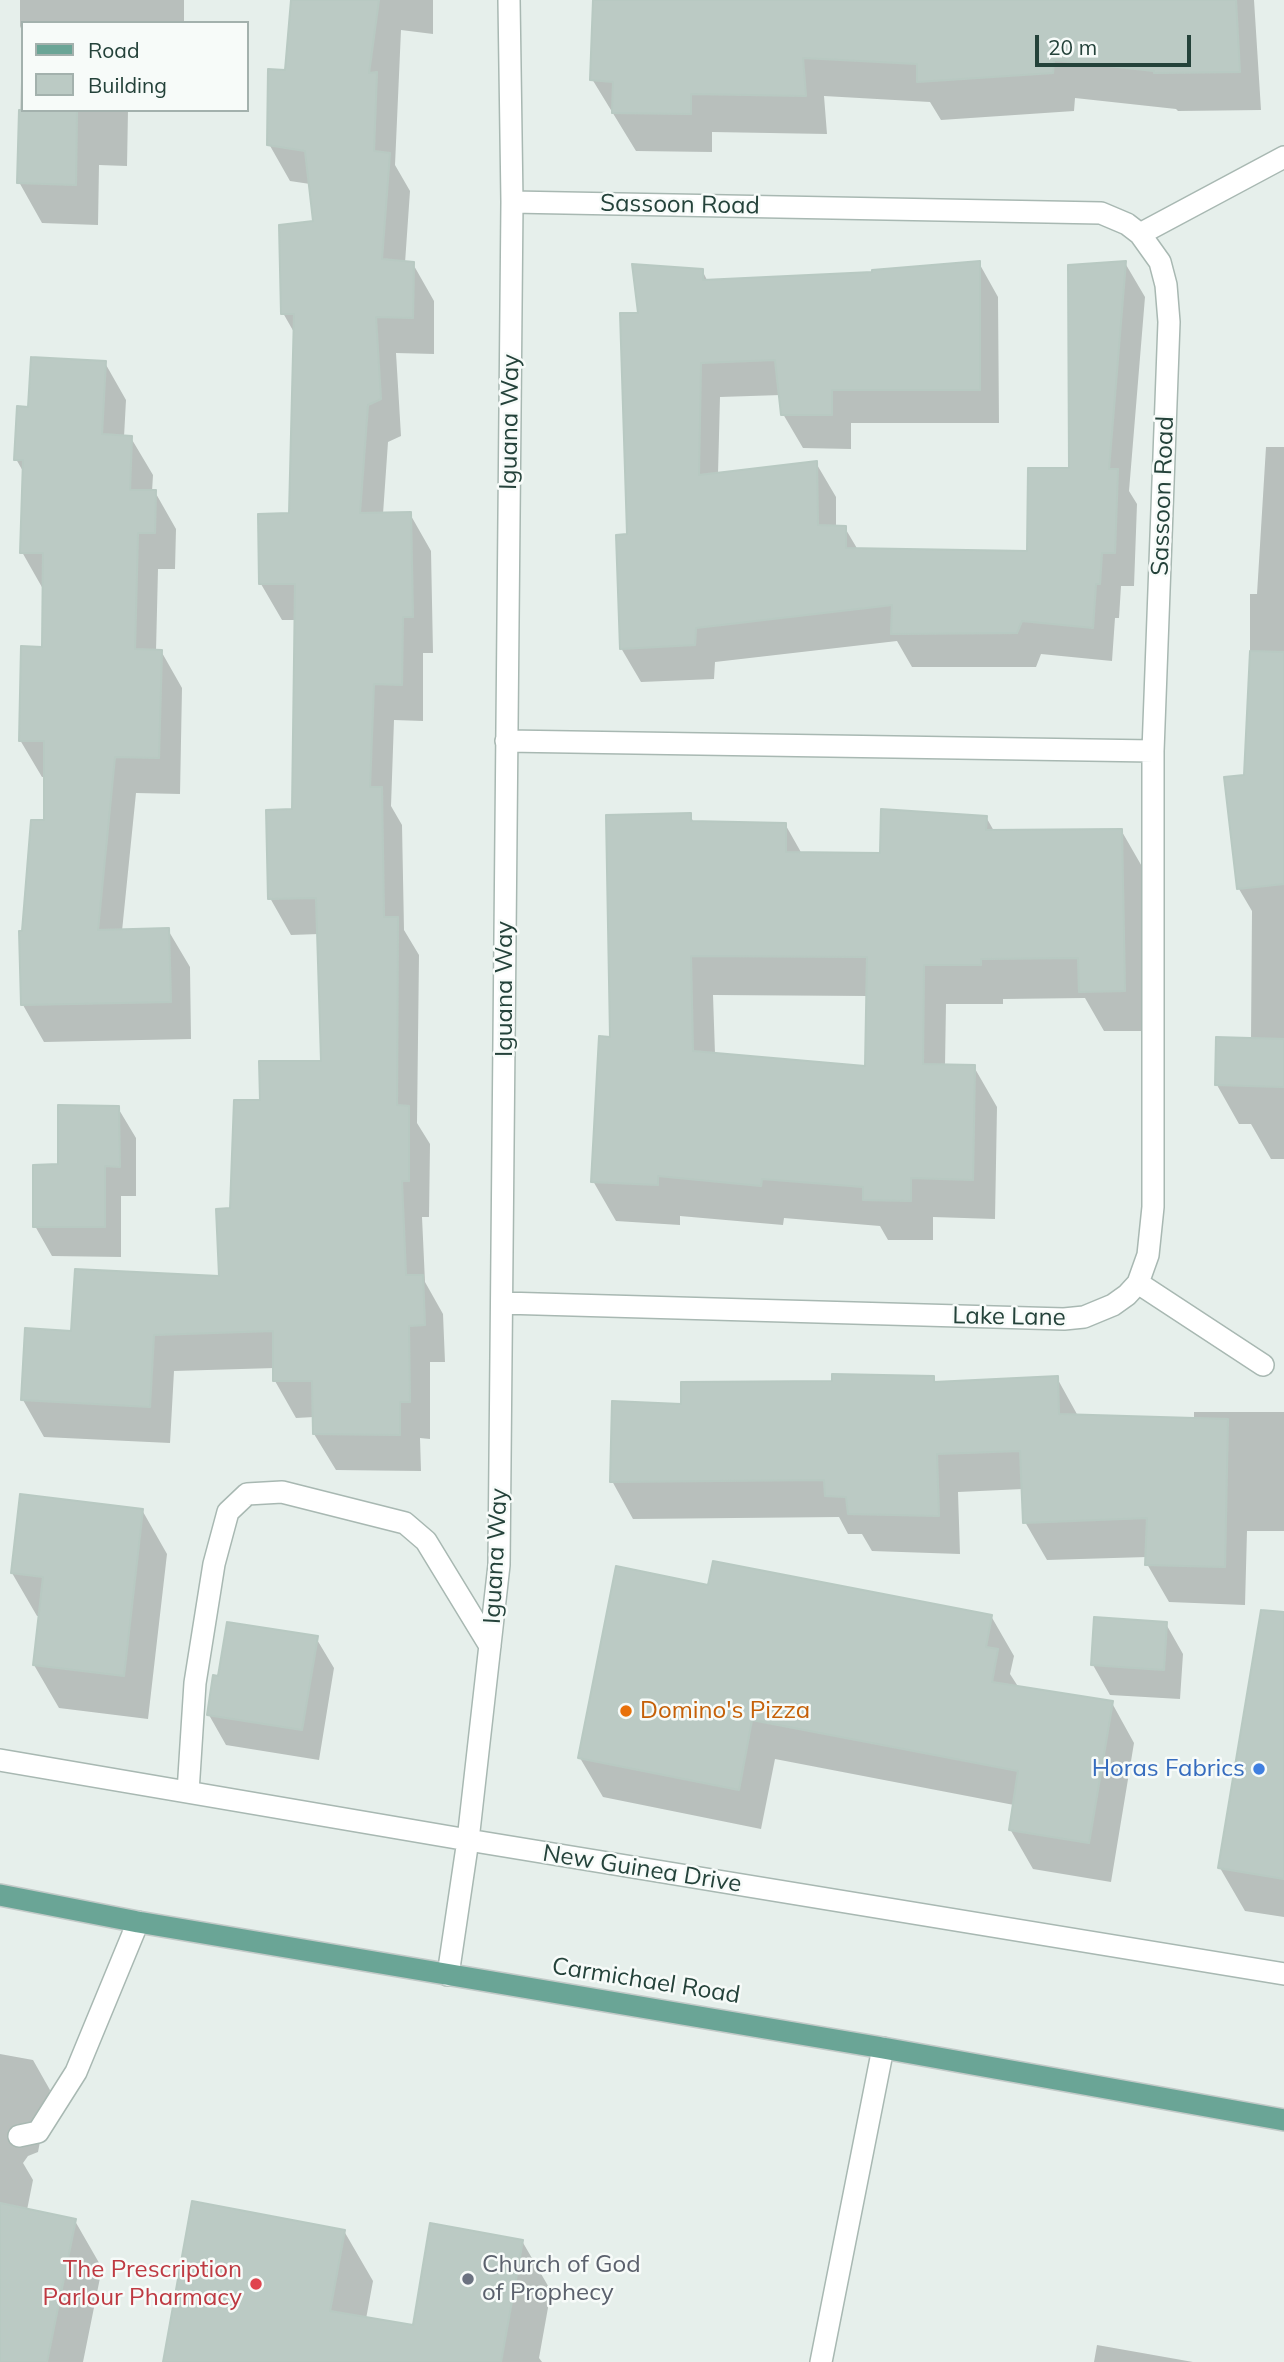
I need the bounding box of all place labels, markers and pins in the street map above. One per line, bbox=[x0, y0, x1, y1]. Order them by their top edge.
place label: Domino's Pizza bbox=[640, 1697, 810, 1725]
marker: Domino's Pizza bbox=[618, 1703, 634, 1719]
place label: Horas Fabrics bbox=[1092, 1755, 1245, 1783]
marker: Horas Fabrics bbox=[1251, 1761, 1267, 1777]
place label: Church of God of Prophecy bbox=[482, 2251, 641, 2307]
place label: The Prescription Parlour Pharmacy bbox=[43, 2256, 242, 2312]
marker: Church of God of Prophecy bbox=[460, 2271, 476, 2287]
marker: The Prescription Parlour Pharmacy bbox=[248, 2276, 264, 2292]

